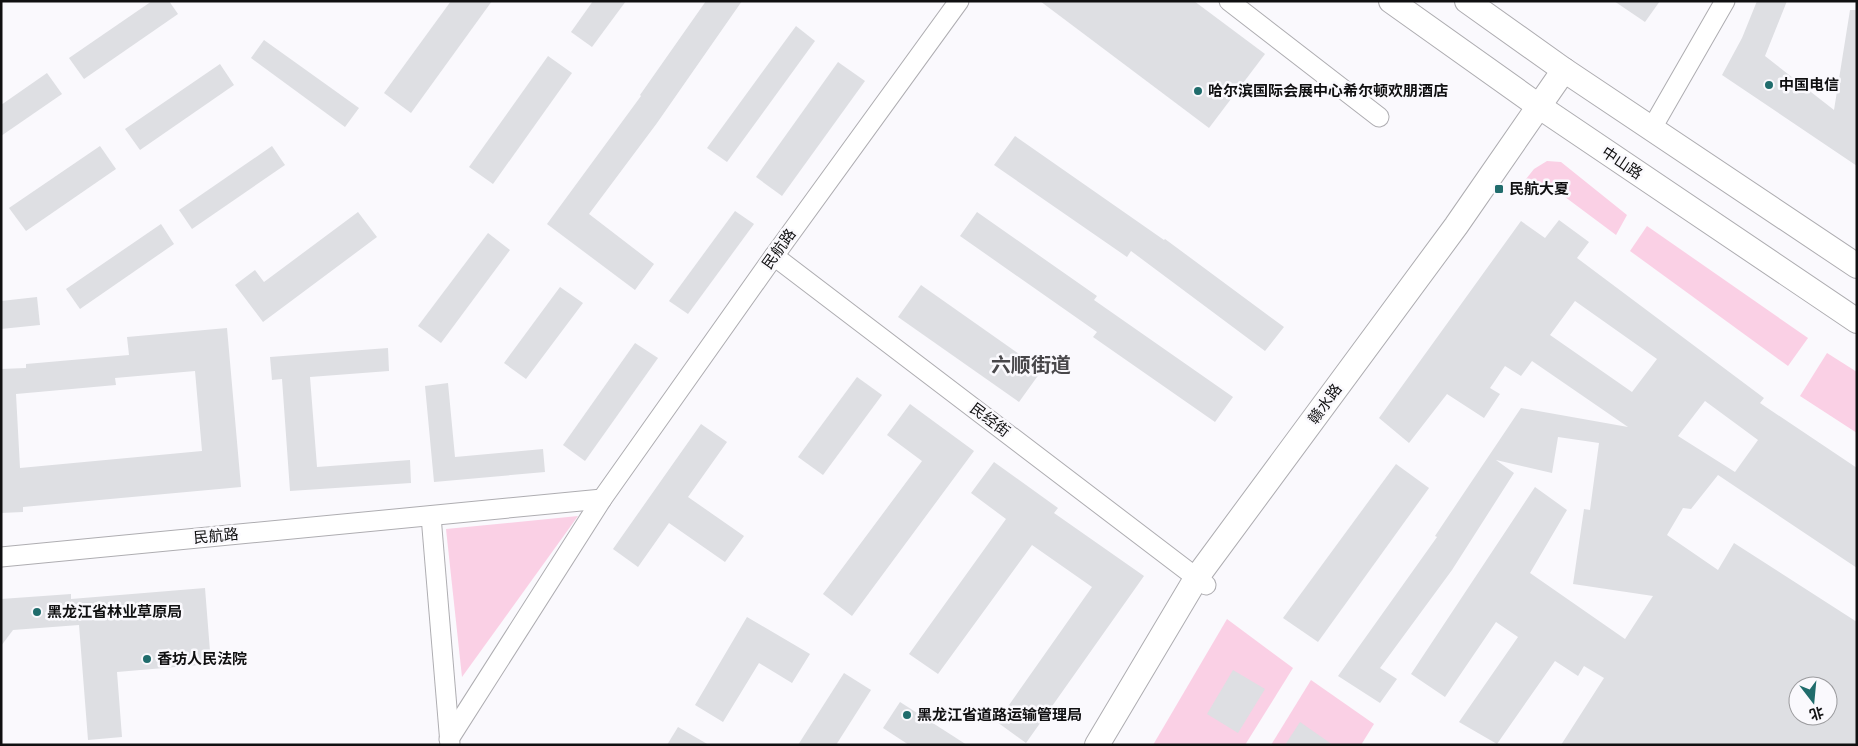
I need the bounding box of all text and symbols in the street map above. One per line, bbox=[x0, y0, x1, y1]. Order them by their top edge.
place label: 中国电信 bbox=[1779, 76, 1839, 94]
marker: 中国电信 bbox=[1763, 79, 1775, 91]
place label: 哈尔滨国际会展中心希尔顿欢朋酒店 bbox=[1208, 82, 1448, 100]
marker: 哈尔滨国际会展中心希尔顿欢朋酒店 bbox=[1192, 85, 1204, 97]
street label: 中山路 bbox=[1598, 143, 1646, 183]
place label: 民航大夏 bbox=[1509, 180, 1569, 198]
marker: 民航大夏 bbox=[1493, 183, 1505, 195]
street label: 民航路 bbox=[758, 226, 800, 272]
district label: 六顺街道 bbox=[991, 353, 1071, 377]
street label: 赣水路 bbox=[1304, 381, 1346, 427]
street label: 民经街 bbox=[967, 399, 1013, 441]
street label: 民航路 bbox=[193, 525, 239, 547]
place label: 黑龙江省林业草原局 bbox=[47, 603, 182, 621]
marker: 黑龙江省林业草原局 bbox=[31, 606, 43, 618]
place label: 香坊人民法院 bbox=[157, 650, 247, 668]
marker: 香坊人民法院 bbox=[141, 653, 153, 665]
north arrow bbox=[1788, 676, 1838, 726]
text: 北 bbox=[1807, 703, 1826, 723]
place label: 黑龙江省道路运输管理局 bbox=[917, 706, 1082, 724]
marker: 黑龙江省道路运输管理局 bbox=[901, 709, 913, 721]

